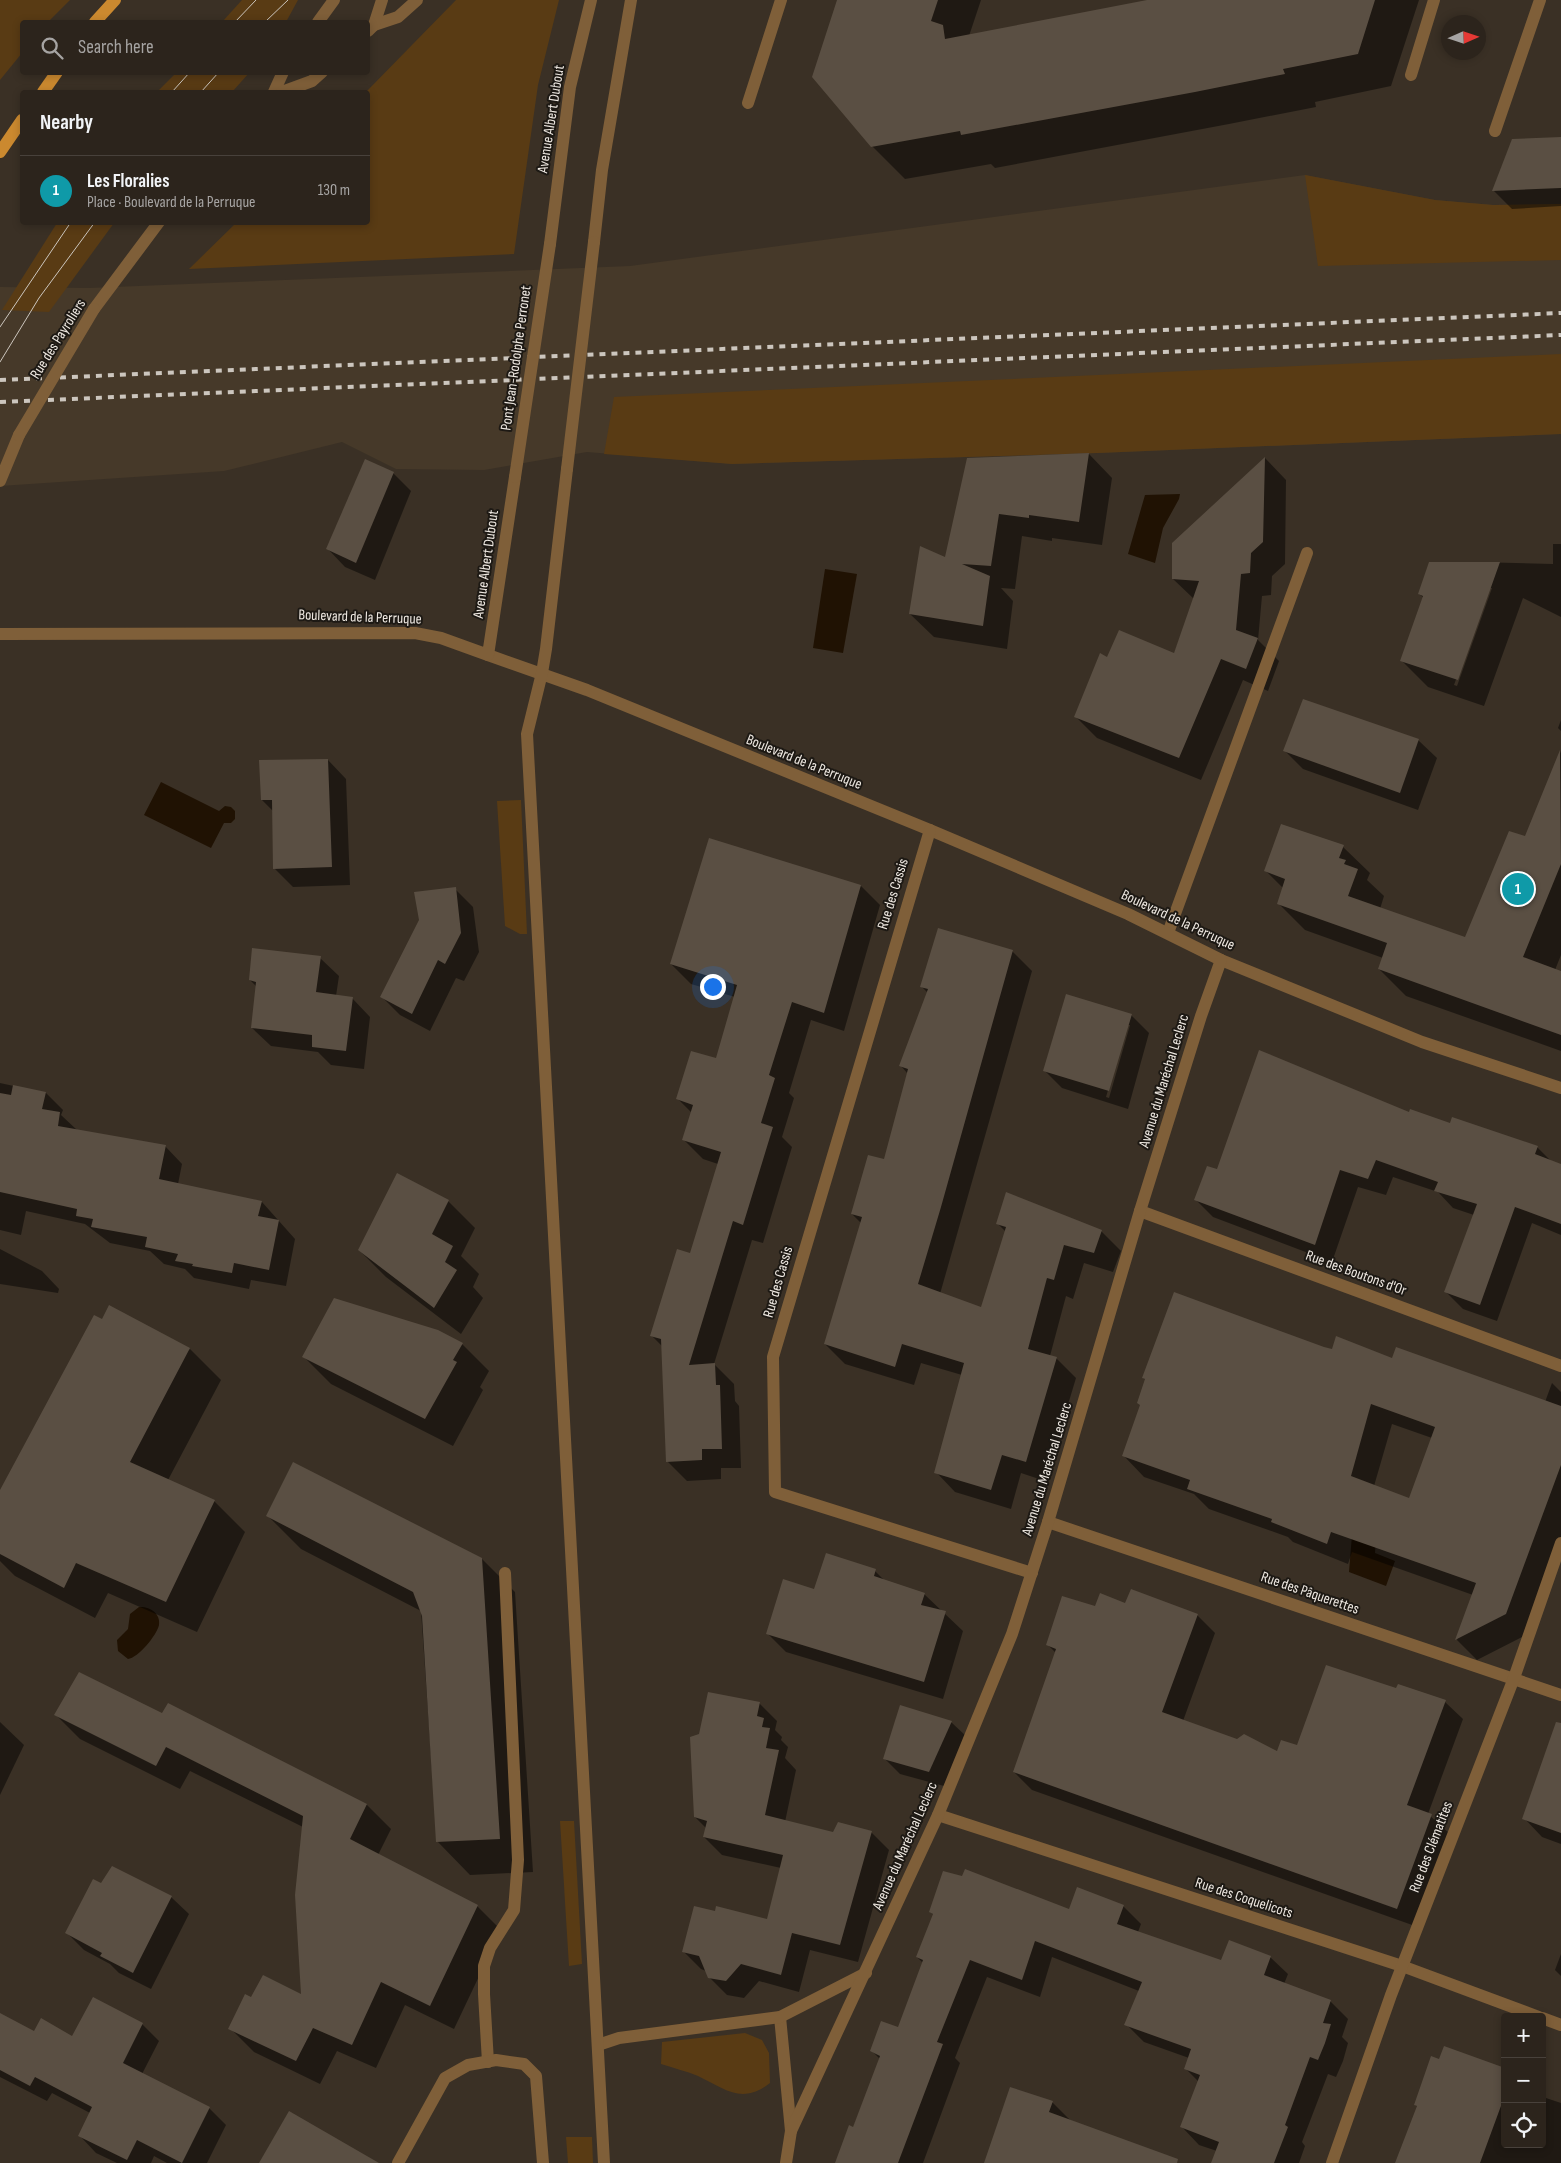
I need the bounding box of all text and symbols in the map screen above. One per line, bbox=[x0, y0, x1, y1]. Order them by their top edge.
north arrow bbox=[1441, 15, 1486, 60]
search box bbox=[20, 20, 370, 75]
icon: search bbox=[38, 34, 66, 62]
text: Search here bbox=[78, 36, 154, 59]
street label: Avenue Albert Dubout bbox=[533, 63, 569, 175]
text: Nearby bbox=[40, 110, 93, 135]
text: Les Floralies bbox=[87, 170, 169, 193]
text: 1 bbox=[53, 181, 59, 200]
text: 130 m bbox=[318, 181, 350, 200]
text: Place · Boulevard de la Perruque bbox=[87, 193, 256, 212]
street label: Pont Jean-Rodolphe Perronet bbox=[496, 284, 536, 432]
street label: Rue des Payroliers bbox=[26, 295, 90, 383]
street label: Avenue Albert Dubout bbox=[469, 508, 503, 620]
street label: Boulevard de la Perruque bbox=[298, 605, 422, 629]
street label: Boulevard de la Perruque bbox=[743, 730, 865, 794]
street label: Rue des Cassis bbox=[873, 856, 913, 932]
pin: 1 bbox=[1502, 870, 1534, 908]
street label: Boulevard de la Perruque bbox=[1118, 885, 1238, 955]
your location bbox=[700, 974, 726, 1000]
street label: Avenue du Maréchal Leclerc bbox=[1134, 1012, 1193, 1151]
street label: Rue des Cassis bbox=[759, 1244, 797, 1320]
street label: Rue des Boutons d'Or bbox=[1303, 1246, 1410, 1300]
street label: Avenue du Maréchal Leclerc bbox=[1017, 1400, 1076, 1539]
street label: Rue des Pâquerettes bbox=[1258, 1567, 1362, 1619]
street label: Avenue du Maréchal Leclerc bbox=[868, 1779, 942, 1914]
street label: Rue des Clématites bbox=[1405, 1799, 1457, 1895]
street label: Rue des Coquelicots bbox=[1193, 1873, 1295, 1923]
map controls bbox=[1501, 2013, 1546, 2148]
button: + bbox=[1501, 2013, 1546, 2058]
button: − bbox=[1501, 2058, 1546, 2103]
button: locate bbox=[1501, 2103, 1546, 2148]

